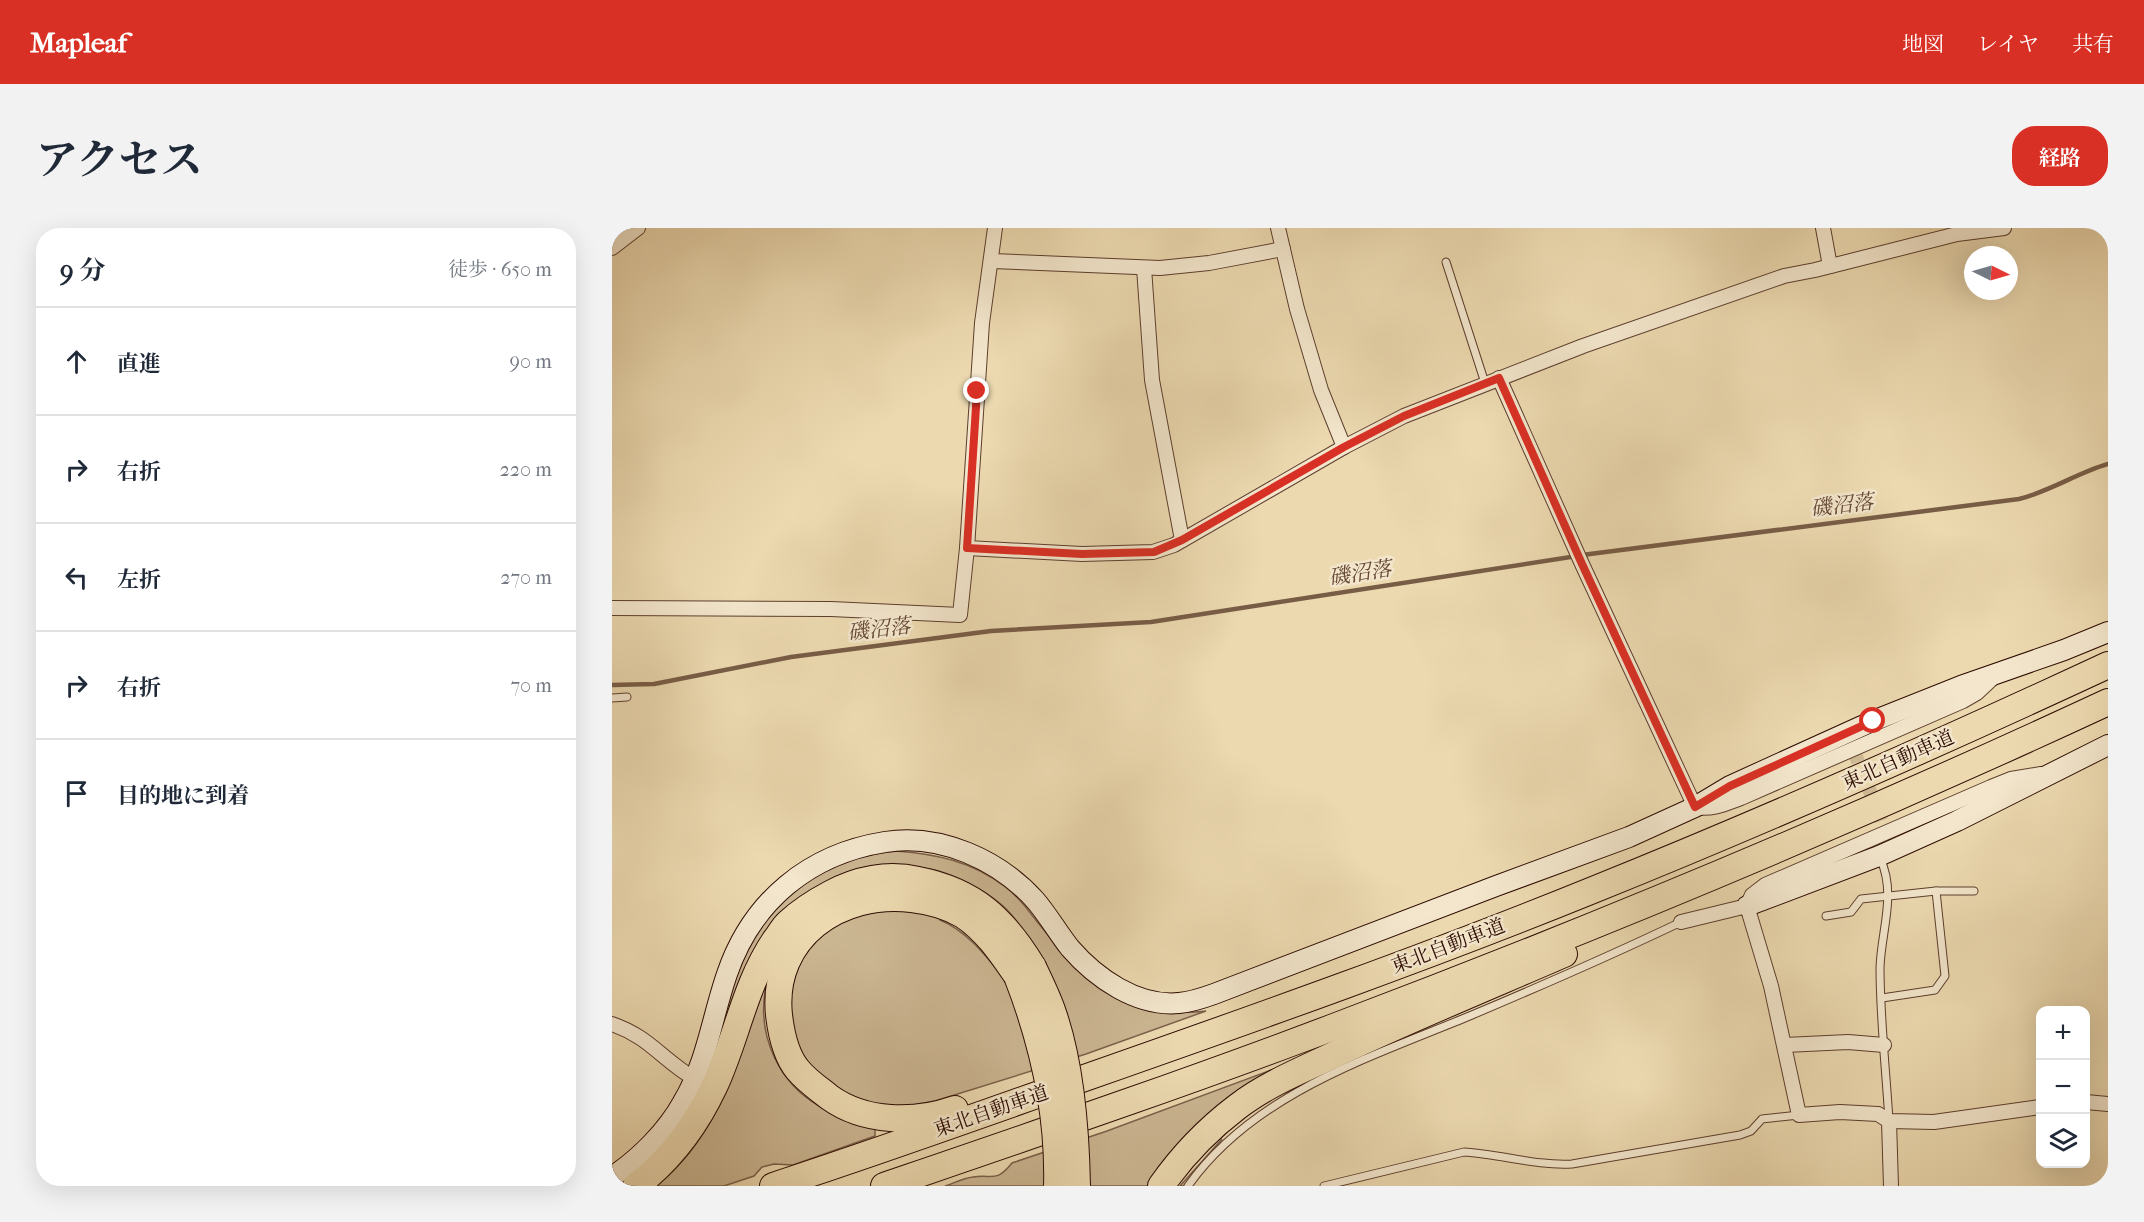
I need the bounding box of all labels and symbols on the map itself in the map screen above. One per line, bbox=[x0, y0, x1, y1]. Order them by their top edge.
north arrow bbox=[1964, 246, 2018, 300]
route end bbox=[963, 377, 989, 403]
water label: 磯沼落 bbox=[1809, 489, 1878, 521]
water label: 磯沼落 bbox=[1327, 556, 1396, 590]
water label: 磯沼落 bbox=[846, 613, 915, 645]
route start bbox=[1859, 707, 1885, 733]
street label: 東北自動車道 bbox=[1839, 725, 1957, 795]
street label: 東北自動車道 bbox=[1388, 914, 1508, 978]
street label: 東北自動車道 bbox=[931, 1081, 1051, 1141]

